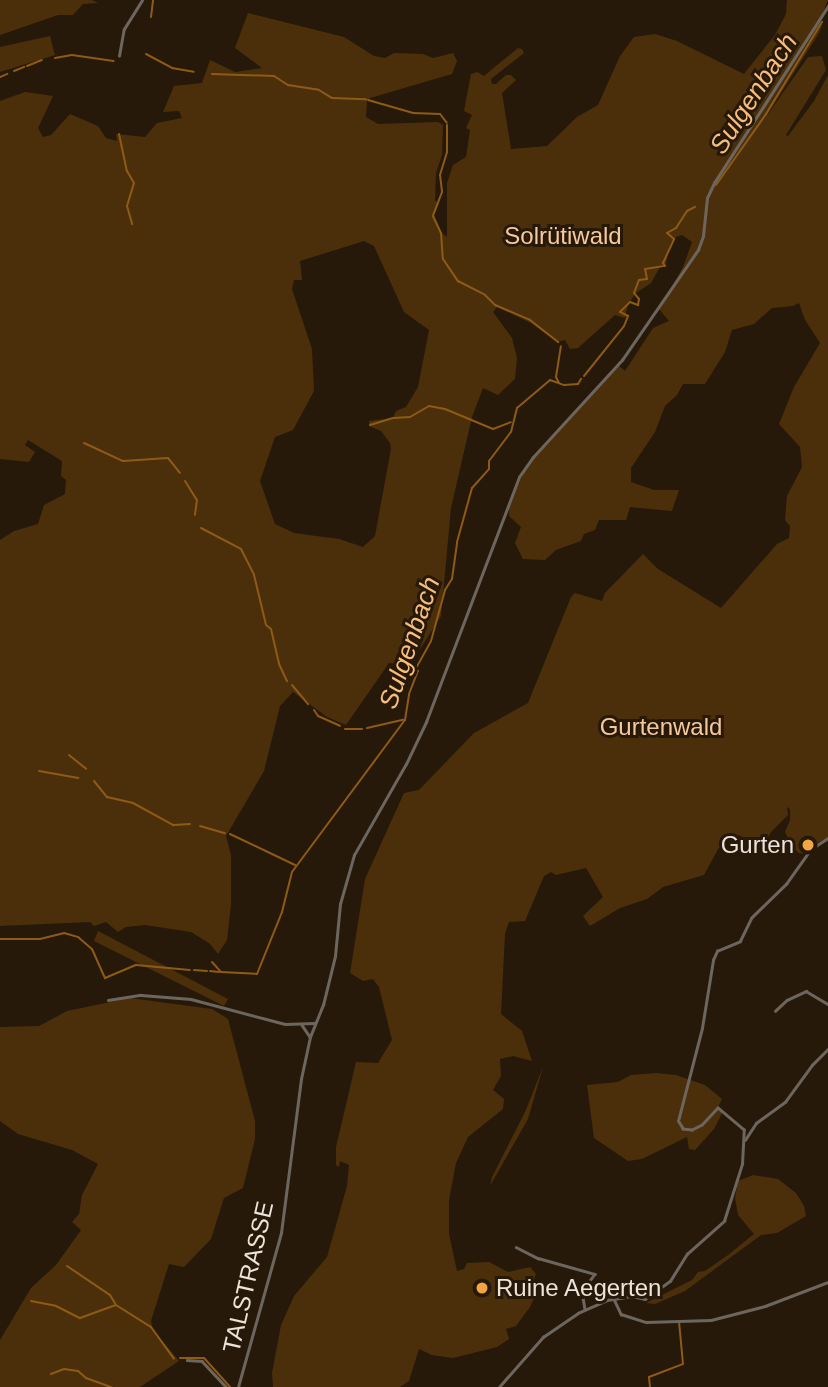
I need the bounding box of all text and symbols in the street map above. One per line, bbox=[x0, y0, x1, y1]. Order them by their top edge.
water label: Sulgenbach bbox=[704, 28, 804, 160]
park label: Solrütiwald bbox=[504, 222, 622, 250]
water label: Sulgenbach bbox=[373, 573, 447, 713]
park label: Gurtenwald bbox=[600, 713, 722, 741]
place label: Gurten bbox=[721, 831, 794, 859]
marker: Gurten bbox=[800, 837, 816, 853]
street label: TALSTRASSE bbox=[217, 1199, 279, 1355]
place label: Ruine Aegerten bbox=[496, 1274, 663, 1302]
marker: Ruine Aegerten bbox=[474, 1280, 490, 1296]

